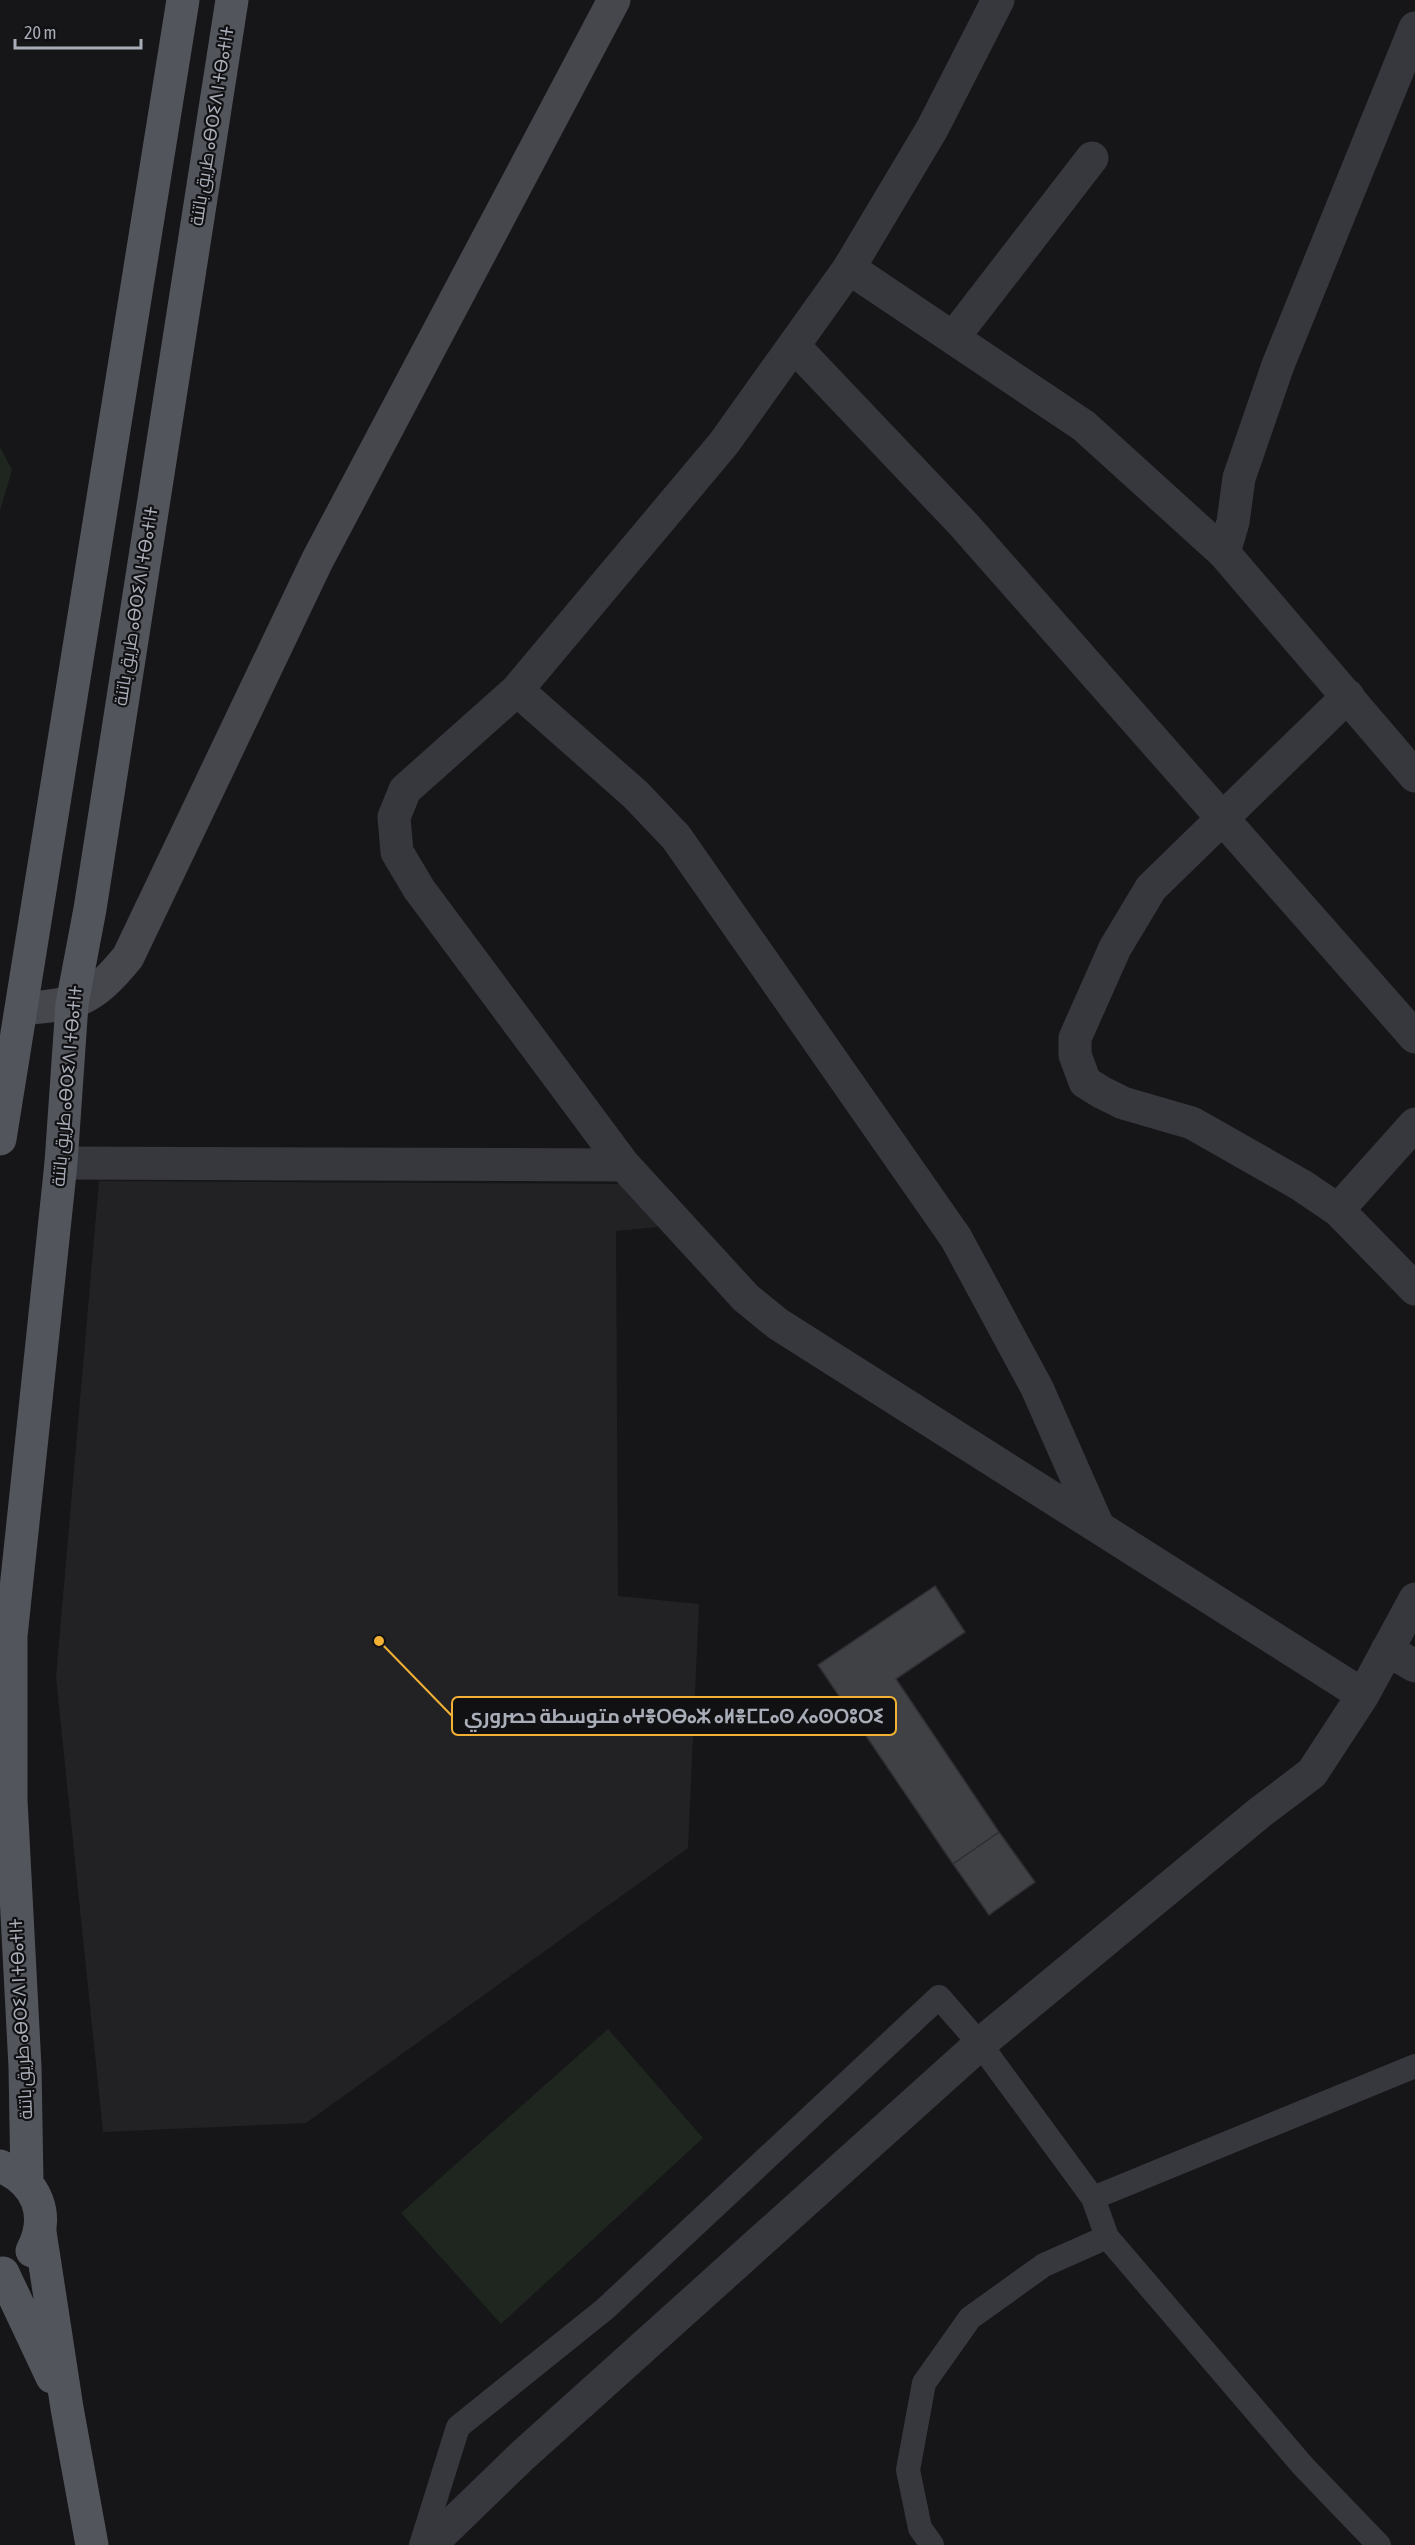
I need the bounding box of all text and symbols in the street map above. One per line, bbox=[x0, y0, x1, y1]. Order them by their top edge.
scale bar bbox=[15, 12, 141, 50]
text: 20 m bbox=[24, 22, 56, 43]
street label: طريق باتنة ⴰⴱⵔⵉⴷ ⵏ ⵜⴱⴰⵜⵏⵜ bbox=[185, 25, 240, 227]
street label: طريق باتنة ⴰⴱⵔⵉⴷ ⵏ ⵜⴱⴰⵜⵏⵜ bbox=[109, 505, 164, 707]
street label: طريق باتنة ⴰⴱⵔⵉⴷ ⵏ ⵜⴱⴰⵜⵏⵜ bbox=[47, 985, 88, 1187]
callout: متوسطة حصروري ⴰⵖⴻⵔⴱⴰⵣ ⴰⵍⴻⵎⵎⴰⵙ ⵃⴰⵙⵔⵓⵔⵉ bbox=[452, 1697, 896, 1735]
text: متوسطة حصروري ⴰⵖⴻⵔⴱⴰⵣ ⴰⵍⴻⵎⵎⴰⵙ ⵃⴰⵙⵔⵓⵔⵉ bbox=[464, 1704, 884, 1732]
street label: طريق باتنة ⴰⴱⵔⵉⴷ ⵏ ⵜⴱⴰⵜⵏⵜ bbox=[5, 1918, 38, 2120]

